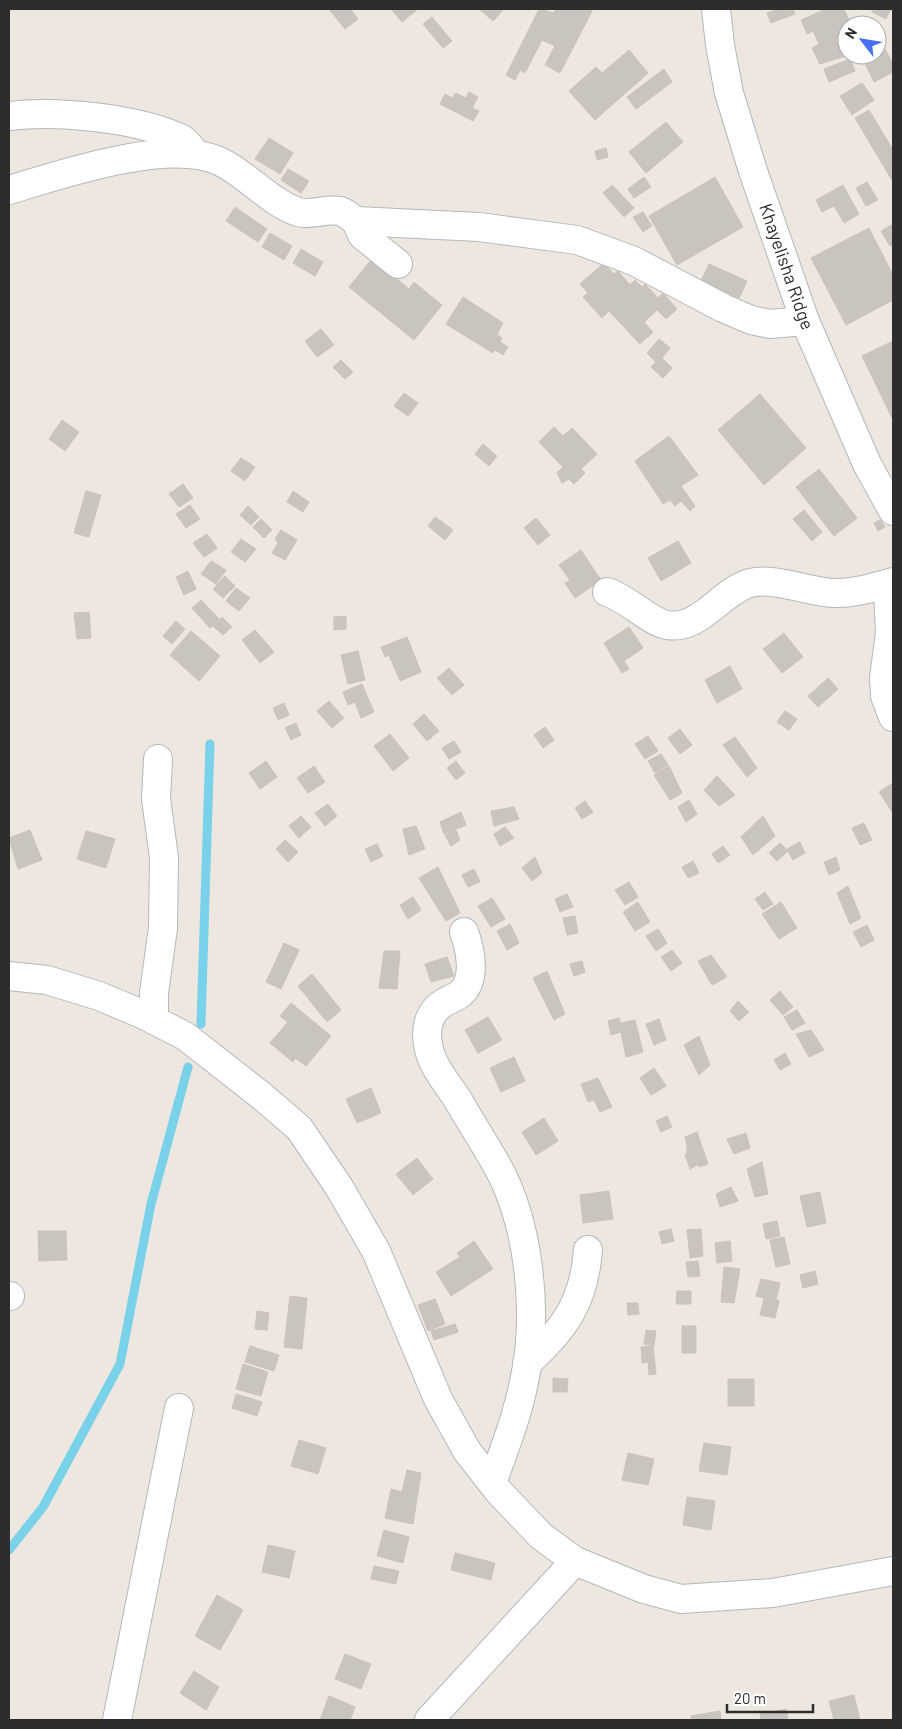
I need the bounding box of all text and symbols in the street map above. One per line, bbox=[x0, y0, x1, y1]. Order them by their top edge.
north arrow bbox=[837, 15, 887, 65]
text: N bbox=[841, 25, 860, 41]
street label: Khayelisha Ridge bbox=[755, 200, 819, 333]
scale bar bbox=[727, 1682, 813, 1714]
text: 20 m bbox=[734, 1689, 766, 1707]

